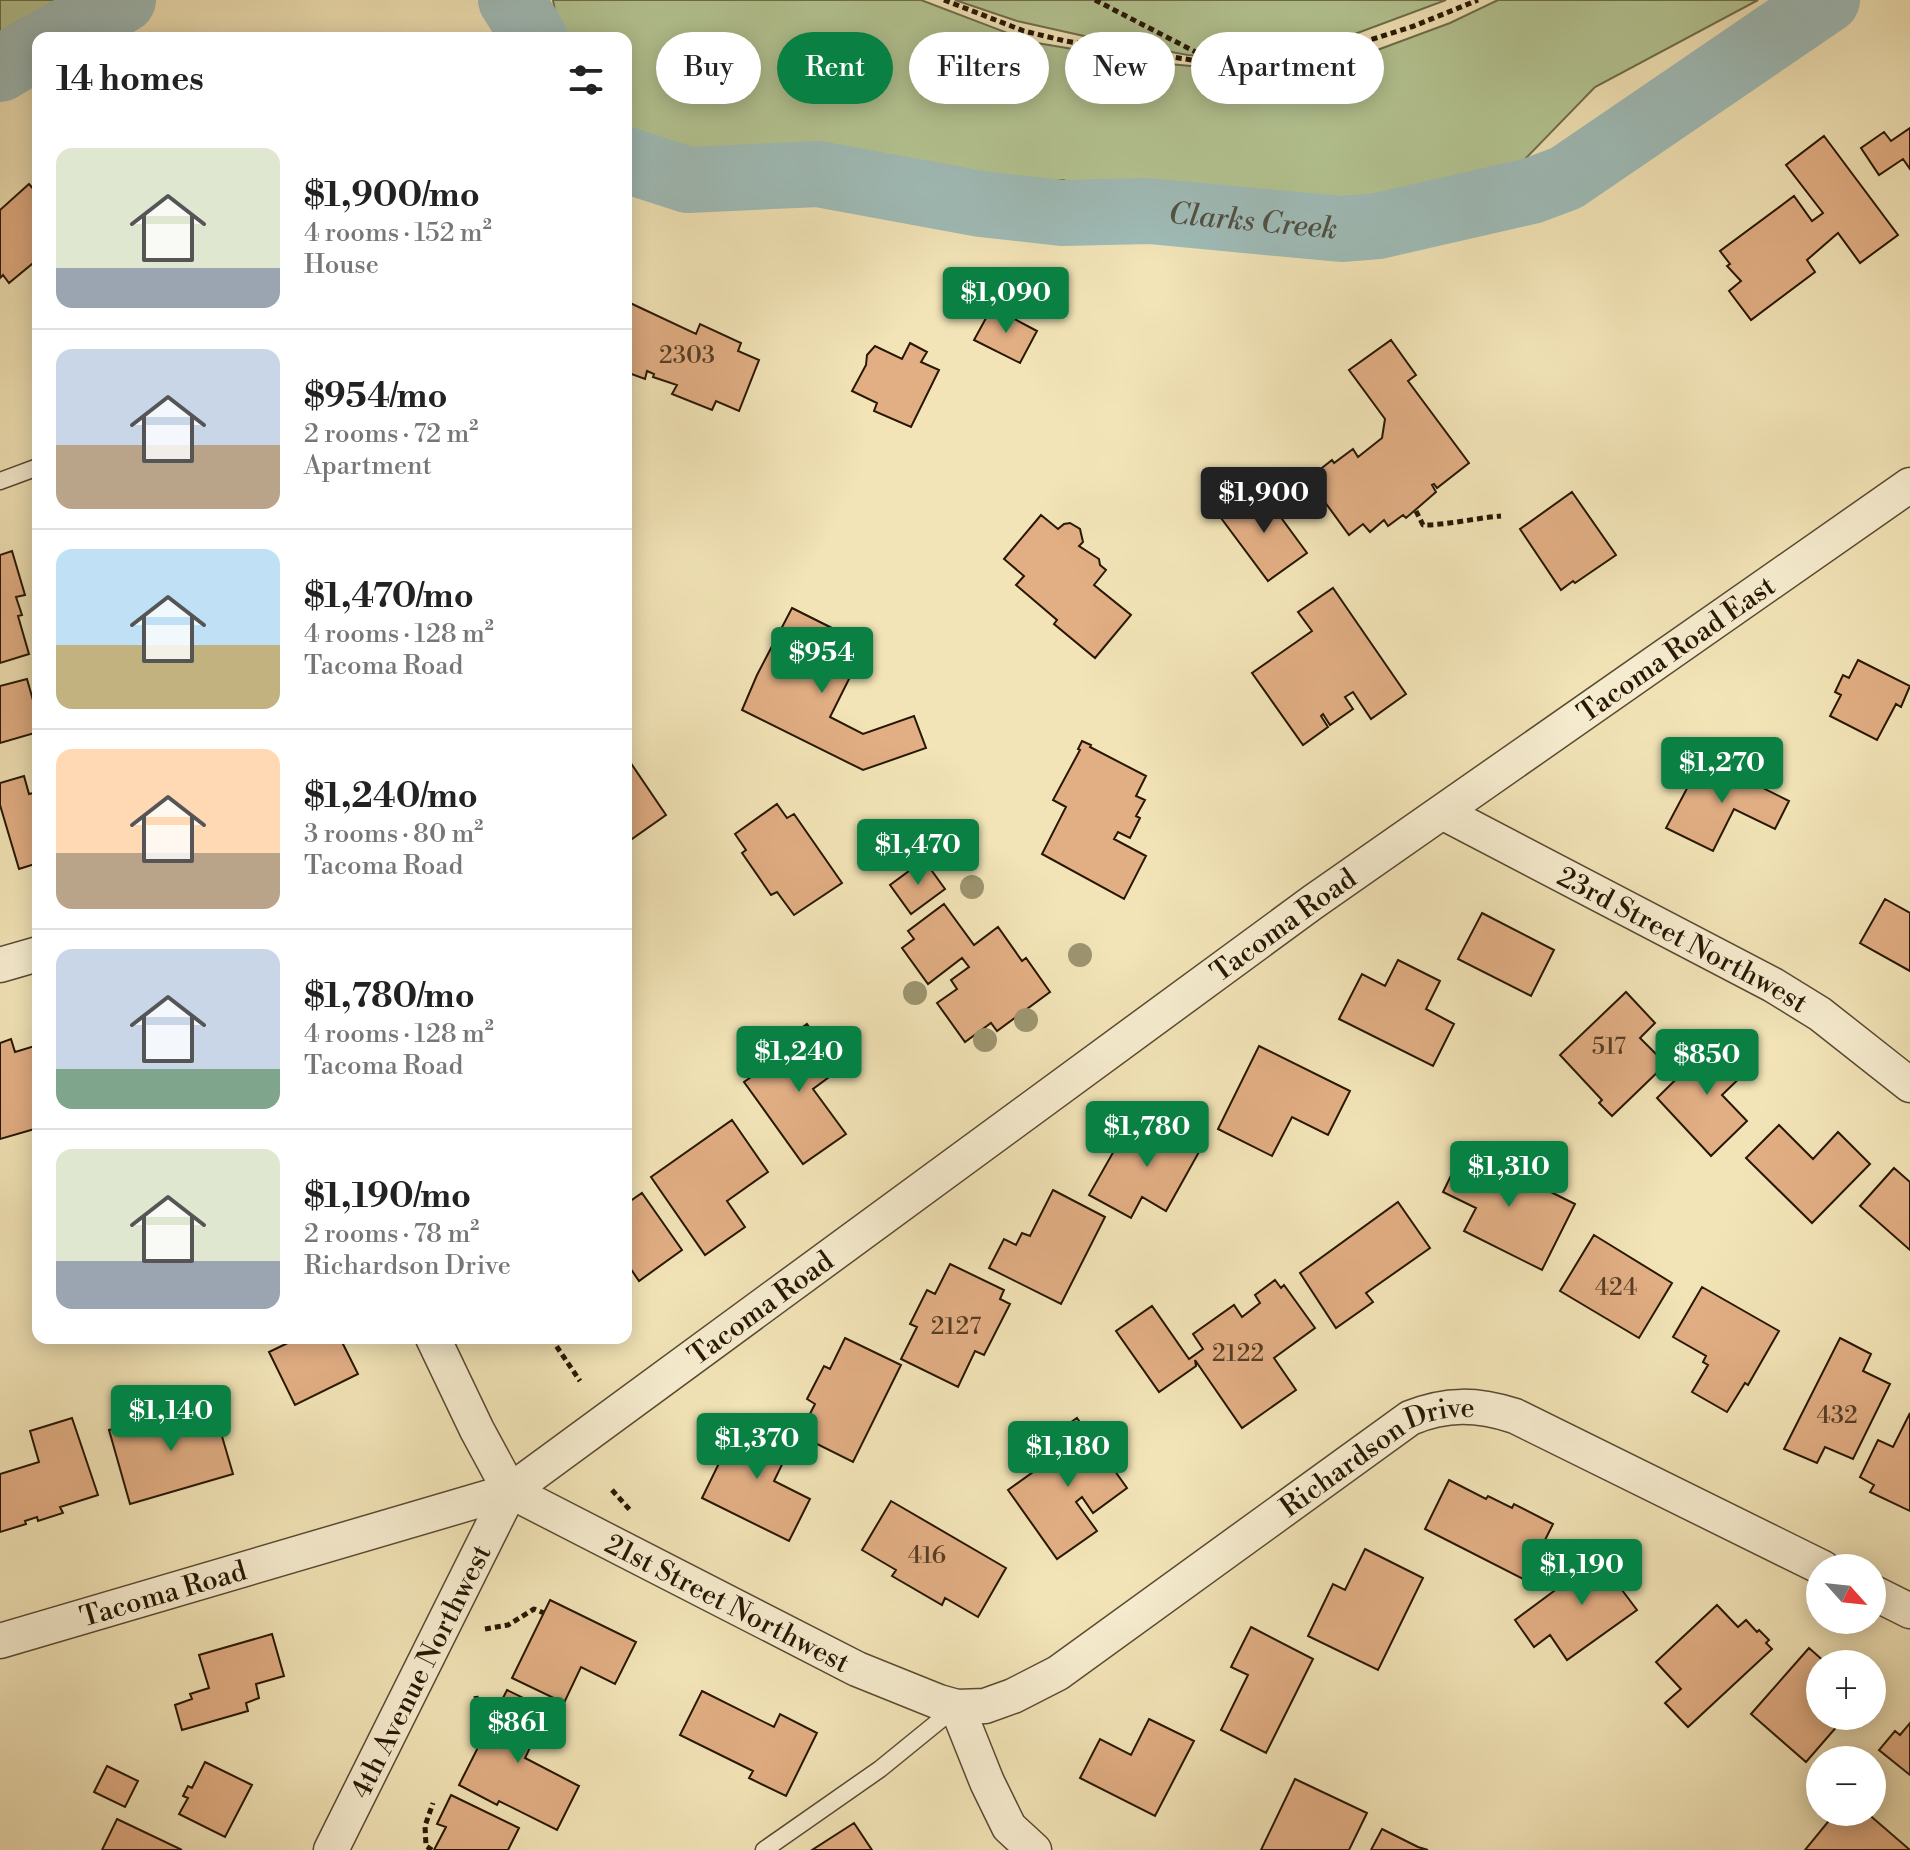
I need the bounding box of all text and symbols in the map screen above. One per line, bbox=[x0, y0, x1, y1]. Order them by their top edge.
chip: Buy bbox=[656, 32, 761, 104]
chip: Rent bbox=[777, 32, 893, 104]
chip: Filters bbox=[909, 32, 1049, 104]
chip: New bbox=[1065, 32, 1175, 104]
chip: Apartment bbox=[1191, 32, 1384, 104]
icon: filters bbox=[564, 58, 608, 102]
text: 14 homes bbox=[56, 59, 204, 101]
text: $1,900/mo bbox=[304, 175, 480, 217]
icon: home bbox=[120, 180, 216, 276]
water label: Clarks Creek bbox=[1167, 195, 1339, 249]
text: 4 rooms · 152 m² bbox=[304, 217, 492, 249]
text: House bbox=[304, 249, 379, 281]
pin: $1,090 bbox=[941, 267, 1071, 335]
text: $1,090 bbox=[961, 277, 1051, 309]
house number: 2303 bbox=[659, 341, 715, 371]
text: $954/mo bbox=[304, 376, 447, 418]
icon: home bbox=[120, 381, 216, 477]
text: 2 rooms · 72 m² bbox=[304, 418, 478, 450]
text: Apartment bbox=[304, 450, 432, 482]
pin: $1,900 bbox=[1199, 467, 1329, 535]
text: $1,900 bbox=[1219, 477, 1309, 509]
street label: Tacoma Road East bbox=[1571, 569, 1782, 731]
text: $1,470/mo bbox=[304, 576, 474, 618]
icon: home bbox=[120, 581, 216, 677]
text: 4 rooms · 128 m² bbox=[304, 618, 494, 650]
pin: $954 bbox=[775, 627, 869, 695]
text: $954 bbox=[789, 637, 855, 669]
text: Tacoma Road bbox=[304, 650, 463, 682]
pin: $1,270 bbox=[1657, 737, 1787, 805]
text: $1,270 bbox=[1679, 747, 1765, 779]
text: $1,240/mo bbox=[304, 776, 478, 818]
icon: home bbox=[120, 781, 216, 877]
text: 3 rooms · 80 m² bbox=[304, 818, 483, 850]
pin: $1,470 bbox=[853, 819, 983, 887]
text: $1,470 bbox=[875, 829, 961, 861]
text: Tacoma Road bbox=[304, 850, 463, 882]
street label: 23rd Street Northwest bbox=[1551, 859, 1814, 1021]
street label: Tacoma Road bbox=[1204, 861, 1364, 990]
text: $1,780/mo bbox=[304, 976, 475, 1018]
icon: home bbox=[120, 981, 216, 1077]
text: 4 rooms · 128 m² bbox=[304, 1018, 494, 1050]
pin: $1,240 bbox=[734, 1026, 864, 1094]
pin: $850 bbox=[1660, 1029, 1754, 1097]
house number: 517 bbox=[1592, 1032, 1626, 1062]
text: $1,240 bbox=[754, 1036, 844, 1068]
text: $850 bbox=[1673, 1039, 1741, 1071]
text: Tacoma Road bbox=[304, 1050, 463, 1082]
pin: $1,780 bbox=[1082, 1101, 1212, 1169]
text: $1,780 bbox=[1104, 1111, 1190, 1143]
pin: $1,310 bbox=[1444, 1141, 1574, 1209]
text: $1,310 bbox=[1468, 1151, 1550, 1183]
text: $1,190/mo bbox=[304, 1176, 471, 1218]
icon: home bbox=[120, 1181, 216, 1277]
text: 2 rooms · 78 m² bbox=[304, 1218, 479, 1250]
street label: Tacoma Road bbox=[682, 1244, 841, 1373]
text: Richardson Drive bbox=[304, 1250, 511, 1282]
house number: 424 bbox=[1595, 1273, 1637, 1303]
house number: 2127 bbox=[931, 1312, 981, 1342]
house number: 2122 bbox=[1212, 1339, 1264, 1369]
pin: $1,140 bbox=[106, 1385, 236, 1453]
street label: Richardson Drive bbox=[1274, 1391, 1475, 1525]
text: $1,140 bbox=[129, 1395, 213, 1427]
house number: 432 bbox=[1816, 1401, 1858, 1431]
pin: $1,370 bbox=[692, 1413, 822, 1481]
pin: $1,180 bbox=[1003, 1421, 1133, 1489]
text: $1,370 bbox=[715, 1423, 799, 1455]
text: $1,180 bbox=[1026, 1431, 1110, 1463]
street label: 21st Street Northwest bbox=[599, 1527, 855, 1681]
street label: 4th Avenue Northwest bbox=[344, 1539, 500, 1804]
pin: $1,190 bbox=[1517, 1539, 1647, 1607]
house number: 416 bbox=[908, 1541, 946, 1571]
text: $1,190 bbox=[1540, 1549, 1624, 1581]
street label: Tacoma Road bbox=[76, 1553, 251, 1635]
north arrow bbox=[1806, 1554, 1886, 1634]
map controls bbox=[1806, 1554, 1886, 1826]
button: + bbox=[1806, 1650, 1886, 1730]
pin: $861 bbox=[471, 1697, 565, 1765]
text: $861 bbox=[488, 1707, 548, 1739]
button: − bbox=[1806, 1746, 1886, 1826]

